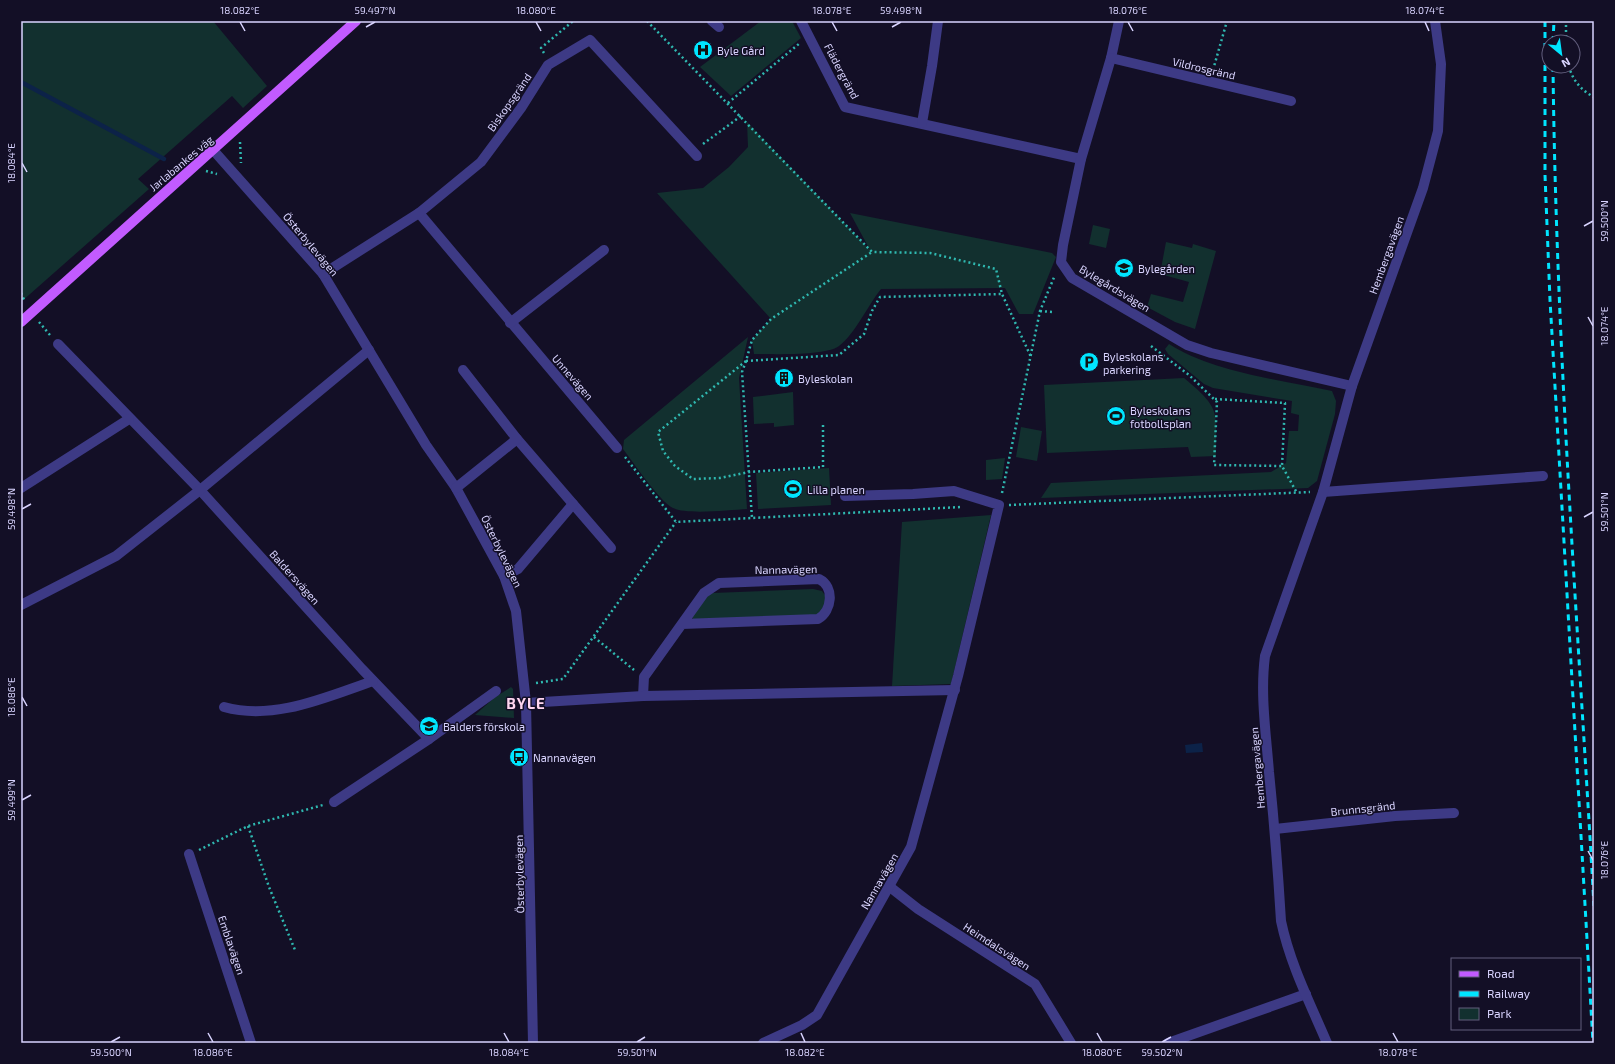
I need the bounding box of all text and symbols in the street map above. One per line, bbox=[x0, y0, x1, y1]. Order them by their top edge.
text: 18.082°E bbox=[220, 4, 260, 16]
text: 59.497°N bbox=[355, 4, 395, 16]
text: 18.080°E bbox=[516, 4, 556, 16]
text: 18.078°E bbox=[813, 4, 852, 16]
text: 59.498°N bbox=[880, 4, 922, 16]
text: 18.076°E bbox=[1109, 4, 1148, 16]
text: 18.074°E bbox=[1406, 4, 1445, 16]
north arrow bbox=[1541, 34, 1581, 74]
hospital icon: Byle Gård bbox=[692, 39, 714, 61]
street label: Flädergränd bbox=[822, 41, 862, 101]
place label: Byle Gård bbox=[717, 44, 765, 57]
street label: Vildrosgränd bbox=[1171, 54, 1237, 82]
text: N bbox=[1559, 56, 1573, 71]
street label: Biskopsgränd bbox=[484, 70, 534, 134]
street label: Jarlabankes väg bbox=[146, 133, 216, 193]
text: 18.084°E bbox=[5, 143, 17, 183]
text: 59.500°N bbox=[1598, 200, 1610, 242]
street label: Österbylevägen bbox=[281, 209, 342, 278]
street label: Hembergavägen bbox=[1366, 214, 1406, 296]
school or university icon: Bylegården bbox=[1113, 257, 1135, 279]
street label: Bylegårdsvägen bbox=[1077, 262, 1153, 314]
place label: Bylegården bbox=[1138, 262, 1195, 275]
text: 18.074°E bbox=[1598, 306, 1610, 345]
place label: Byleskolans parkering bbox=[1103, 350, 1164, 376]
parking icon: Byleskolans parkering bbox=[1078, 351, 1100, 373]
street label: Unnevägen bbox=[550, 352, 596, 402]
building icon: Byleskolan bbox=[773, 367, 795, 389]
place label: Byleskolan bbox=[798, 372, 853, 385]
place label: Byleskolans fotbollsplan bbox=[1130, 404, 1191, 430]
sports icon: Byleskolans fotbollsplan bbox=[1105, 405, 1127, 427]
sports icon: Lilla planen bbox=[782, 478, 804, 500]
place label: Lilla planen bbox=[807, 483, 865, 496]
text: 59.498°N bbox=[5, 488, 17, 530]
text: 59.501°N bbox=[1598, 492, 1610, 532]
street label: Österbylevägen bbox=[479, 512, 526, 589]
street label: Baldersvägen bbox=[267, 547, 323, 607]
street label: Nannavägen bbox=[754, 562, 818, 576]
text: 18.086°E bbox=[5, 677, 17, 717]
district label: BYLE bbox=[506, 694, 546, 712]
school or university icon: Balders förskola bbox=[418, 715, 440, 737]
place label: Balders förskola bbox=[443, 720, 525, 733]
street label: Hembergavägen bbox=[1247, 727, 1267, 809]
bus stop icon: Nannavägen bbox=[508, 746, 530, 768]
place label: Nannavägen bbox=[533, 751, 596, 764]
text: 59.499°N bbox=[5, 779, 17, 821]
street label: Brunnsgränd bbox=[1330, 798, 1396, 818]
street label: Österbylevägen bbox=[511, 834, 526, 914]
text: 18.076°E bbox=[1598, 840, 1610, 879]
street label: Nannavägen bbox=[858, 851, 900, 911]
street label: Emblavägen bbox=[216, 914, 248, 976]
street label: Heimdalsvägen bbox=[961, 920, 1033, 972]
legend bbox=[1451, 958, 1581, 1030]
text: Road bbox=[1487, 966, 1515, 980]
text: Railway bbox=[1487, 986, 1531, 1000]
text: Park bbox=[1487, 1006, 1512, 1020]
text: 59.500°N bbox=[90, 1046, 132, 1058]
text: 18.086°E bbox=[193, 1046, 233, 1058]
text: 18.084°E bbox=[489, 1046, 529, 1058]
text: 59.501°N bbox=[617, 1046, 657, 1058]
text: 18.082°E bbox=[785, 1046, 825, 1058]
text: 18.080°E bbox=[1082, 1046, 1122, 1058]
text: 59.502°N bbox=[1141, 1046, 1183, 1058]
text: 18.078°E bbox=[1379, 1046, 1418, 1058]

